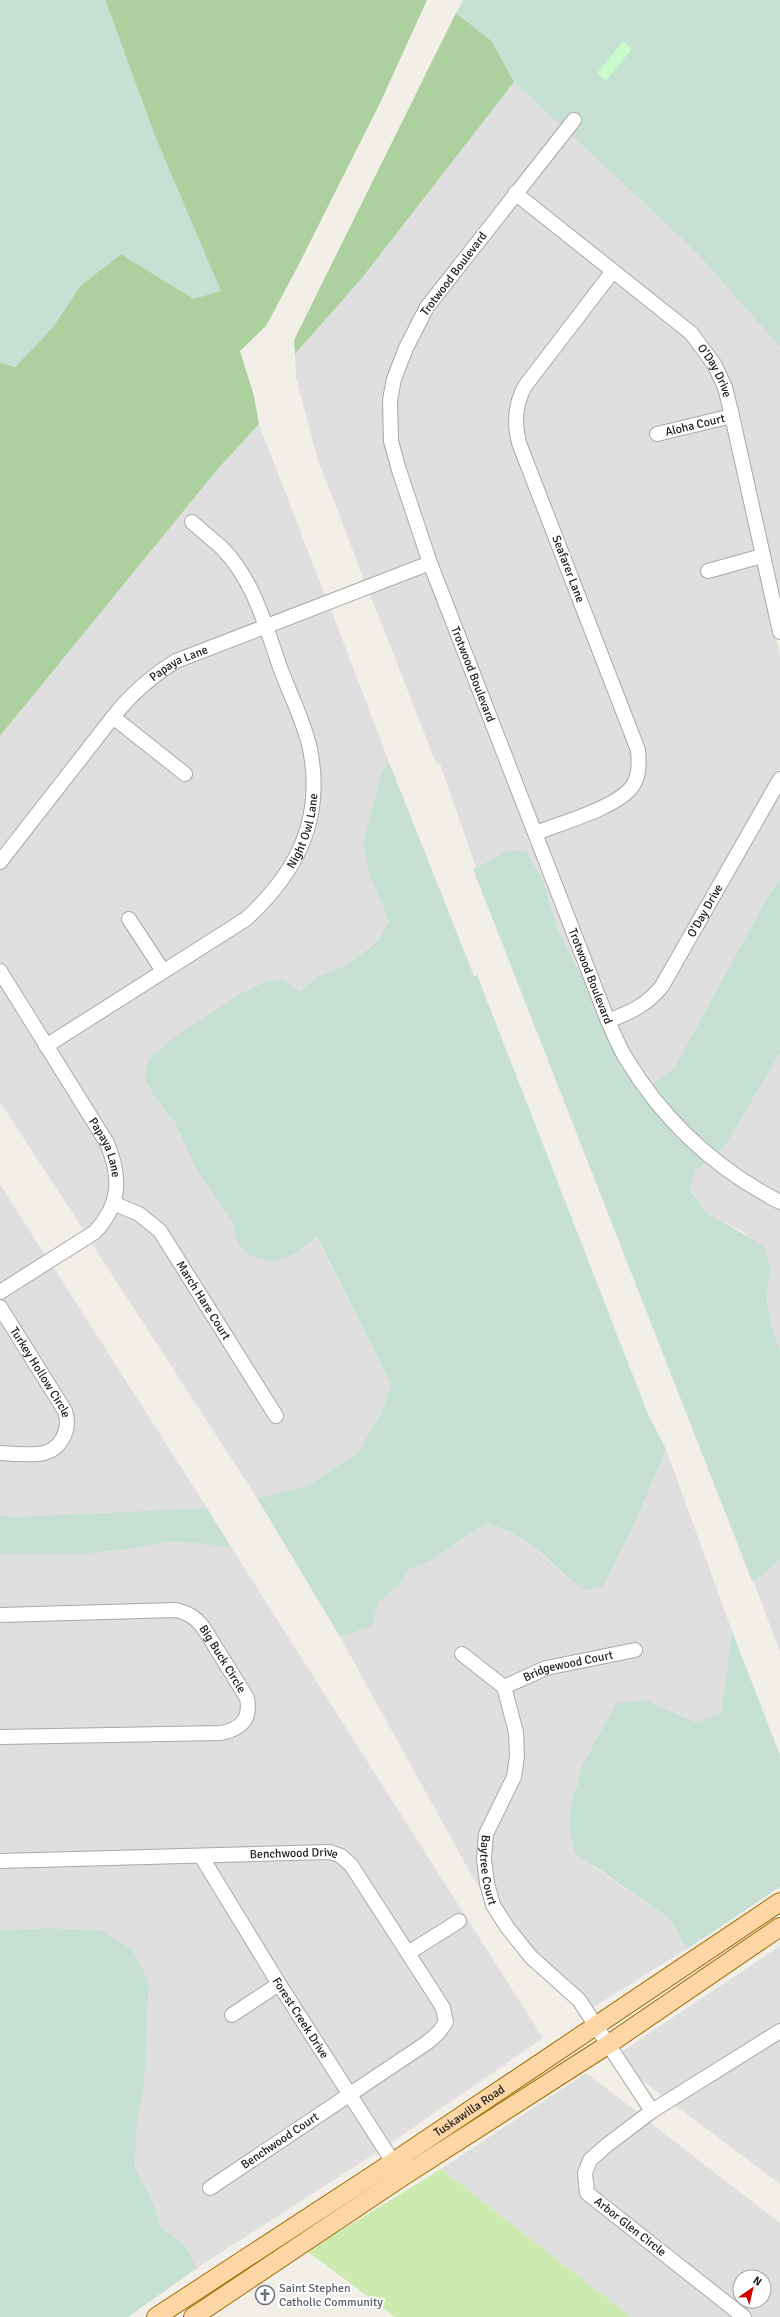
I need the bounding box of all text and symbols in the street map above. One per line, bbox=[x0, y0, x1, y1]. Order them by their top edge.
street label: Trotwood Boulevard bbox=[417, 229, 491, 319]
street label: O'Day Drive bbox=[694, 341, 735, 399]
street label: Aloha Court bbox=[663, 410, 726, 439]
street label: Seafarer Lane bbox=[548, 533, 588, 605]
street label: Trotwood Boulevard bbox=[448, 624, 499, 724]
street label: Papaya Lane bbox=[146, 642, 210, 684]
street label: Night Owl Lane bbox=[283, 793, 321, 871]
street label: O'Day Drive bbox=[684, 881, 726, 940]
street label: Trotwood Boulevard bbox=[565, 926, 616, 1026]
street label: Papaya Lane bbox=[86, 1115, 124, 1178]
street label: March Hare Court bbox=[173, 1258, 234, 1343]
street label: Turkey Hollow Circle bbox=[7, 1324, 74, 1419]
street label: Big Buck Circle bbox=[196, 1622, 249, 1696]
street label: Bridgewood Court bbox=[521, 1647, 614, 1685]
street label: Baytree Court bbox=[476, 1834, 500, 1907]
street label: Benchwood Drive bbox=[249, 1844, 340, 1862]
street label: Forest Creek Drive bbox=[269, 1974, 332, 2061]
street label: Tuskawilla Road bbox=[431, 2082, 508, 2140]
street label: Benchwood Court bbox=[238, 2109, 322, 2173]
street label: Arbor Glen Circle bbox=[591, 2194, 669, 2260]
north arrow bbox=[732, 2269, 772, 2309]
text: N bbox=[751, 2274, 764, 2289]
place label: Saint Stephen Catholic Community bbox=[279, 2281, 383, 2310]
church icon: Saint Stephen Catholic Community bbox=[254, 2284, 276, 2306]

